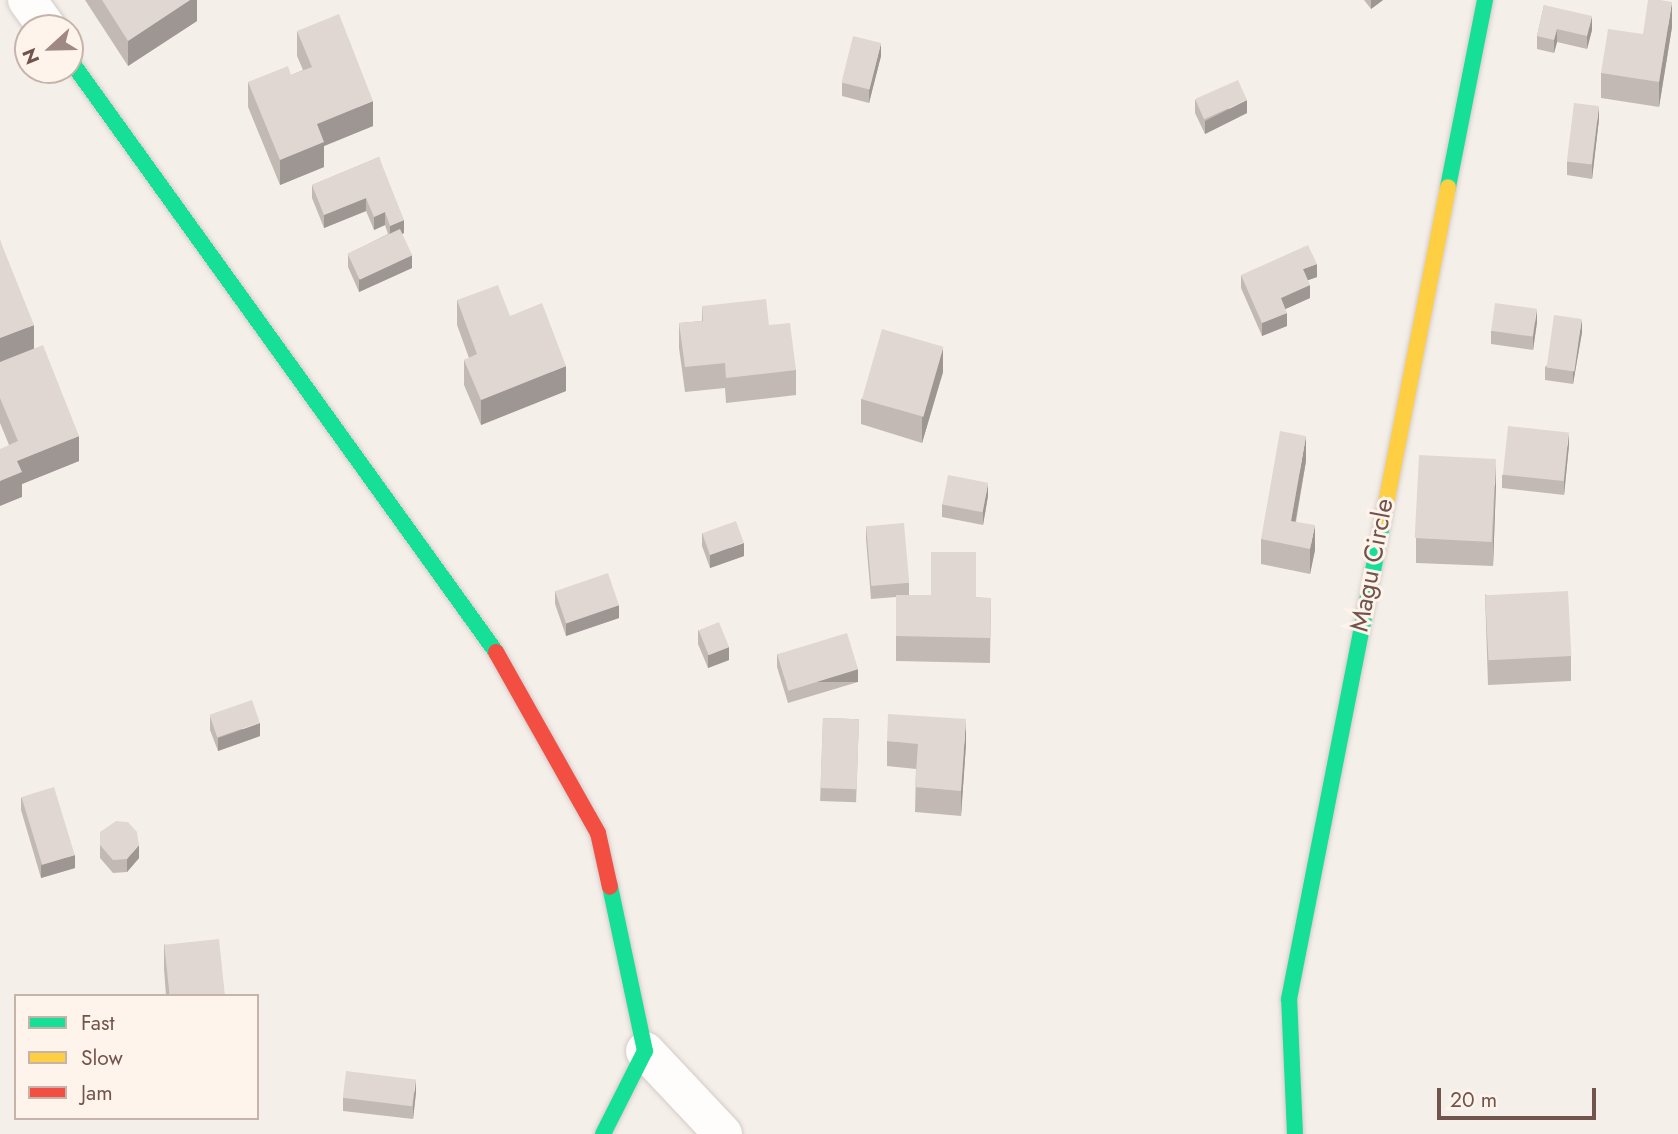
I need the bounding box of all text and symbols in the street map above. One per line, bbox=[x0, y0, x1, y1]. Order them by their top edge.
north arrow bbox=[14, 14, 84, 84]
text: N bbox=[16, 44, 46, 68]
street label: Magu Circle bbox=[1344, 496, 1400, 634]
legend bbox=[14, 994, 259, 1120]
text: Fast bbox=[81, 1008, 114, 1038]
text: Slow bbox=[81, 1043, 123, 1073]
scale bar bbox=[1440, 1074, 1599, 1118]
text: Jam bbox=[81, 1078, 113, 1108]
text: 20 m bbox=[1450, 1085, 1497, 1115]

